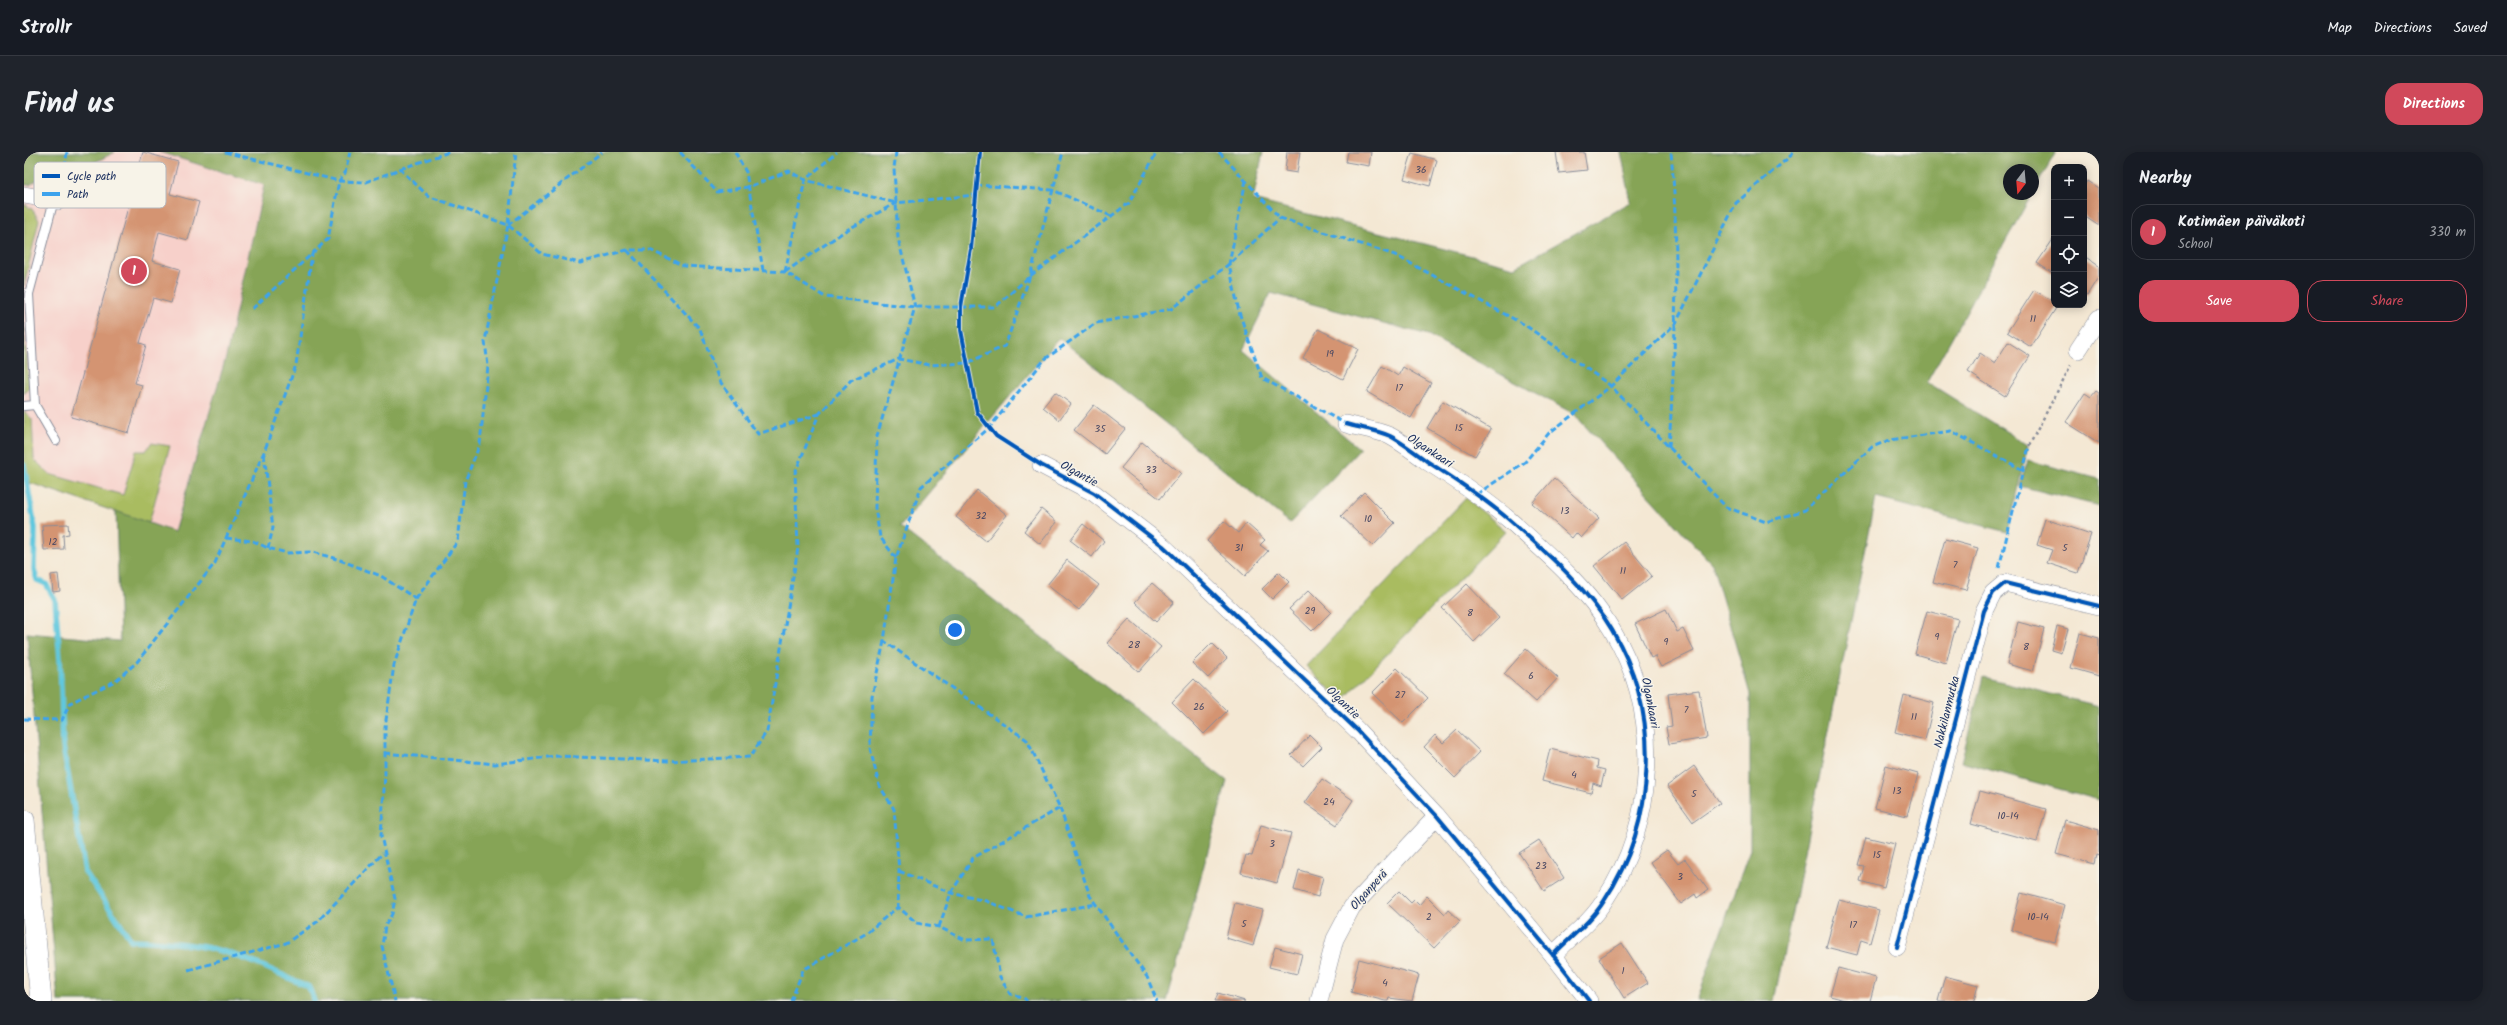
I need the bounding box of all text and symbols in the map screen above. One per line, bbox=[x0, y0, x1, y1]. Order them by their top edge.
text: Strollr bbox=[20, 13, 72, 43]
text: Map bbox=[2327, 17, 2352, 39]
text: Directions bbox=[2374, 17, 2432, 39]
text: Saved bbox=[2454, 17, 2487, 39]
text: Find us bbox=[24, 82, 115, 127]
button: Directions bbox=[2385, 83, 2483, 125]
legend bbox=[34, 162, 166, 208]
house number: 36 bbox=[1415, 162, 1427, 178]
north arrow bbox=[2003, 164, 2039, 200]
map controls bbox=[2051, 164, 2087, 308]
button: + bbox=[2051, 164, 2087, 200]
text: Nearby bbox=[2139, 165, 2191, 192]
text: Cycle path bbox=[67, 168, 116, 186]
text: Path bbox=[67, 186, 88, 204]
button: − bbox=[2051, 200, 2087, 236]
text: Kotimäen päiväkoti bbox=[2178, 210, 2305, 234]
text: 1 bbox=[2151, 222, 2155, 243]
text: 330 m bbox=[2429, 222, 2466, 243]
text: School bbox=[2178, 234, 2213, 255]
button: locate bbox=[2051, 236, 2087, 272]
pin: 1 bbox=[121, 256, 147, 286]
button: layers bbox=[2051, 272, 2087, 308]
button: Save bbox=[2139, 280, 2299, 322]
button: Share bbox=[2307, 280, 2467, 322]
house number: 11 bbox=[2030, 311, 2036, 327]
house number: 19 bbox=[1326, 346, 1334, 362]
house number: 17 bbox=[1395, 380, 1403, 396]
house number: 15 bbox=[1455, 420, 1464, 436]
house number: 35 bbox=[1094, 421, 1106, 437]
street label: Olgankaari bbox=[1403, 429, 1458, 474]
street label: Olgantie bbox=[1056, 456, 1102, 493]
house number: 33 bbox=[1145, 462, 1157, 478]
house number: 13 bbox=[1561, 503, 1570, 519]
house number: 32 bbox=[975, 508, 987, 524]
house number: 10 bbox=[1364, 511, 1372, 527]
house number: 12 bbox=[49, 534, 58, 550]
house number: 31 bbox=[1235, 540, 1243, 556]
house number: 5 bbox=[2062, 540, 2068, 556]
house number: 7 bbox=[1953, 557, 1958, 573]
house number: 11 bbox=[1620, 563, 1626, 579]
house number: 29 bbox=[1305, 603, 1315, 619]
house number: 8 bbox=[1467, 605, 1474, 621]
your location bbox=[945, 620, 965, 640]
house number: 9 bbox=[1935, 629, 1940, 645]
house number: 9 bbox=[1664, 634, 1669, 650]
house number: 28 bbox=[1128, 637, 1141, 653]
house number: 8 bbox=[2023, 639, 2030, 655]
house number: 6 bbox=[1528, 668, 1534, 684]
street label: Nakkilanmutka bbox=[1929, 673, 1965, 750]
street label: Olgankaari bbox=[1636, 676, 1664, 731]
street label: Olgantie bbox=[1322, 682, 1365, 724]
house number: 27 bbox=[1395, 687, 1406, 703]
house number: 26 bbox=[1193, 699, 1205, 715]
house number: 7 bbox=[1684, 702, 1689, 718]
house number: 11 bbox=[1911, 709, 1917, 725]
house number: 4 bbox=[1571, 767, 1577, 783]
house number: 13 bbox=[1893, 783, 1902, 799]
house number: 5 bbox=[1691, 786, 1697, 802]
house number: 24 bbox=[1323, 794, 1335, 810]
house number: 10-14 bbox=[1997, 808, 2019, 824]
house number: 3 bbox=[1269, 836, 1275, 852]
house number: 15 bbox=[1873, 847, 1882, 863]
house number: 23 bbox=[1535, 858, 1547, 874]
street label: Olganperä bbox=[1346, 865, 1393, 914]
house number: 3 bbox=[1677, 869, 1683, 885]
house number: 2 bbox=[1426, 909, 1432, 925]
house number: 10-14 bbox=[2027, 909, 2049, 925]
house number: 5 bbox=[1241, 916, 1247, 932]
house number: 17 bbox=[1849, 917, 1857, 933]
house number: 1 bbox=[1621, 963, 1625, 979]
house number: 4 bbox=[1382, 975, 1388, 991]

